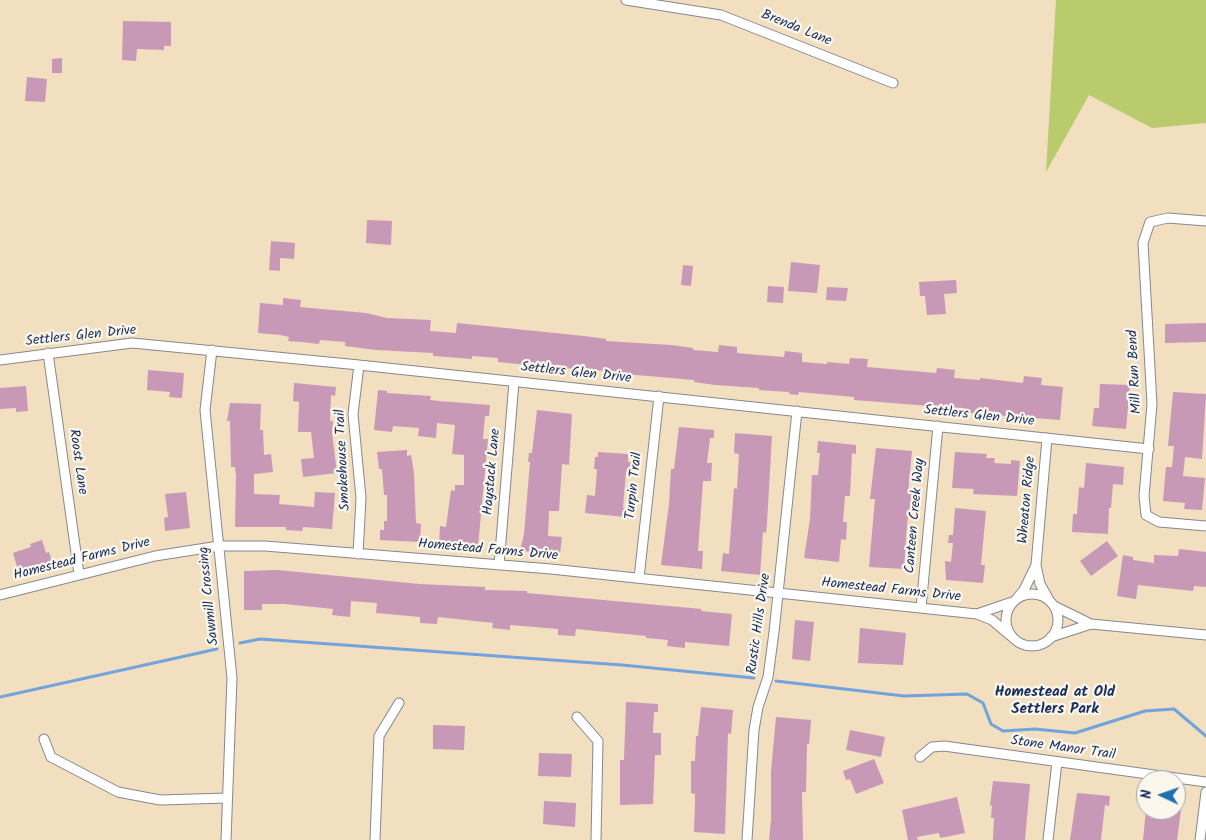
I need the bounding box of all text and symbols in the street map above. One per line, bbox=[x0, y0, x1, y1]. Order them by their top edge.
street label: Brenda Lane bbox=[758, 7, 834, 51]
street label: Settlers Glen Drive bbox=[25, 323, 137, 351]
street label: Mill Run Bend bbox=[1125, 329, 1147, 415]
street label: Settlers Glen Drive bbox=[520, 360, 632, 388]
street label: Settlers Glen Drive bbox=[923, 403, 1035, 431]
street label: Smokehouse Trail bbox=[333, 409, 355, 511]
street label: Roost Lane bbox=[64, 428, 90, 496]
street label: Haystack Lane bbox=[481, 428, 505, 516]
street label: Turpin Trail bbox=[623, 452, 647, 520]
street label: Wheaton Ridge bbox=[1016, 456, 1040, 544]
street label: Canteen Creek Way bbox=[903, 458, 929, 574]
street label: Homestead Farms Drive bbox=[12, 535, 152, 585]
street label: Homestead Farms Drive bbox=[417, 537, 559, 565]
street label: Sawmill Crossing bbox=[196, 546, 224, 646]
street label: Rustic Hills Drive bbox=[745, 572, 775, 676]
street label: Homestead Farms Drive bbox=[820, 575, 962, 607]
district label: Homestead at Old Settlers Park bbox=[995, 684, 1115, 719]
street label: Stone Manor Trail bbox=[1010, 733, 1116, 765]
north arrow bbox=[1136, 770, 1186, 820]
text: N bbox=[1136, 789, 1158, 799]

